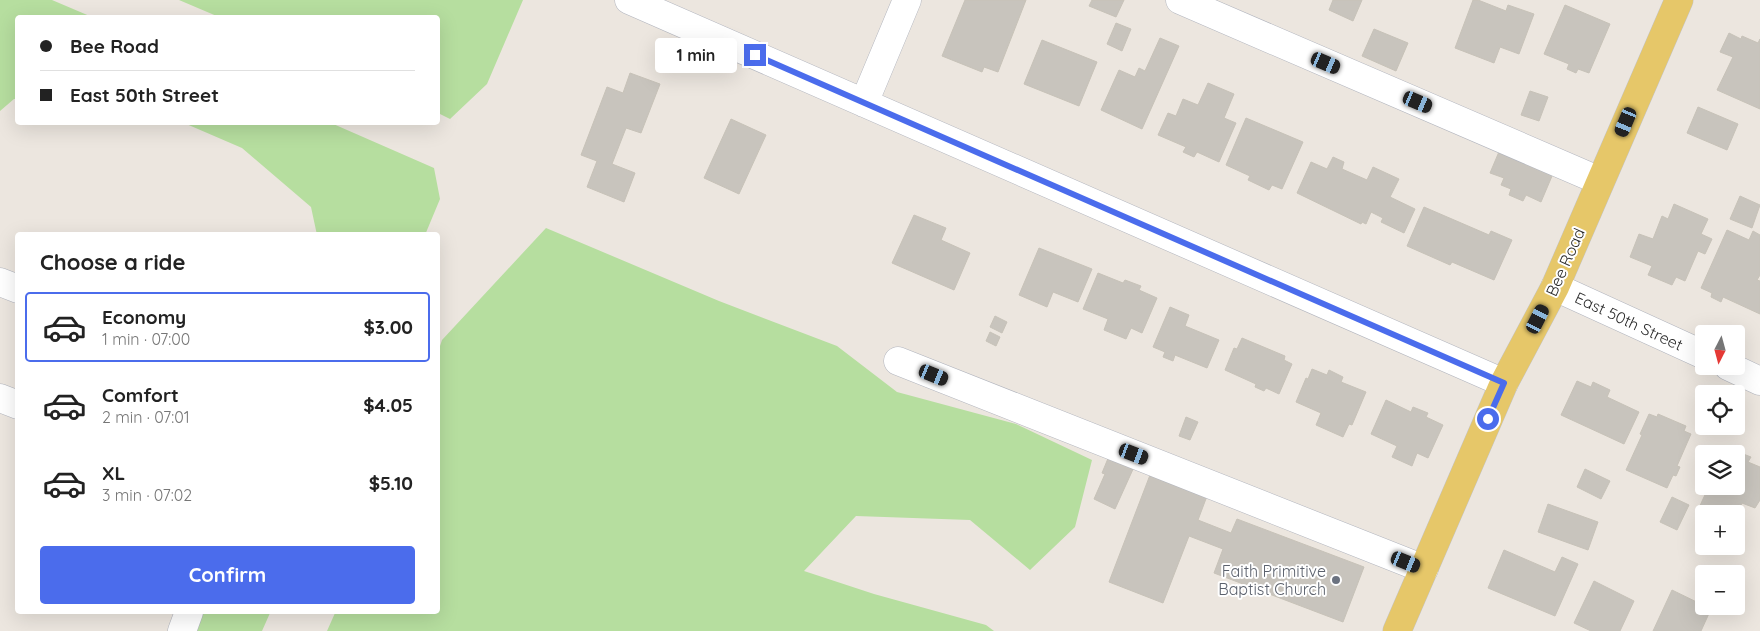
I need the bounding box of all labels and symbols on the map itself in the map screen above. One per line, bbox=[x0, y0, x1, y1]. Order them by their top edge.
callout: 1 min bbox=[655, 38, 738, 72]
route end bbox=[744, 44, 766, 66]
car bbox=[1309, 50, 1342, 76]
car bbox=[1401, 89, 1434, 115]
car bbox=[1613, 105, 1638, 139]
street label: Bee Road bbox=[1541, 225, 1589, 299]
street label: East 50th Street bbox=[1572, 287, 1686, 355]
car bbox=[1524, 302, 1551, 336]
north arrow bbox=[1695, 325, 1745, 375]
car bbox=[917, 362, 950, 388]
route start bbox=[1477, 408, 1499, 430]
car bbox=[1117, 442, 1150, 466]
car bbox=[1389, 549, 1422, 575]
place label: Faith Primitive Baptist Church bbox=[1218, 561, 1326, 599]
marker: Faith Primitive Baptist Church bbox=[1330, 574, 1342, 586]

